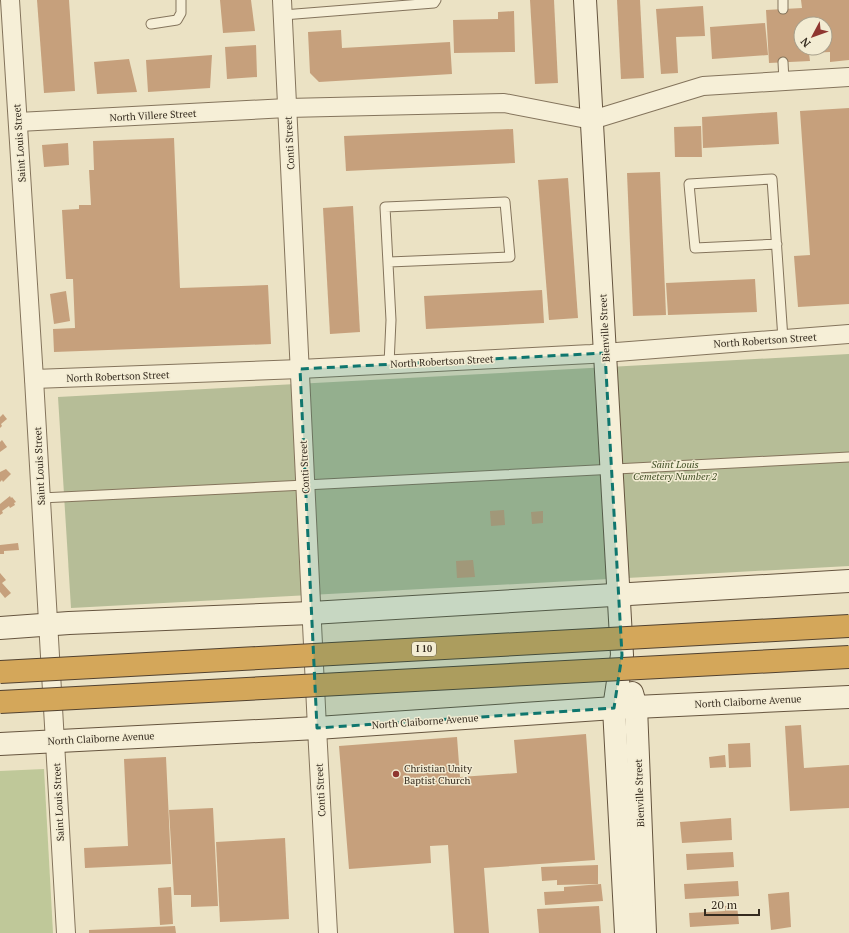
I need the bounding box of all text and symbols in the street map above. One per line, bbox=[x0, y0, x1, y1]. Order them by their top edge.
north arrow bbox=[793, 16, 833, 56]
text: N bbox=[797, 34, 813, 50]
street label: Saint Louis Street bbox=[10, 103, 29, 183]
street label: North Villere Street bbox=[109, 107, 197, 124]
street label: Conti Street bbox=[282, 116, 297, 170]
street label: Bienville Street bbox=[596, 293, 613, 362]
street label: North Robertson Street bbox=[713, 330, 817, 351]
street label: North Robertson Street bbox=[390, 352, 494, 371]
street label: North Robertson Street bbox=[66, 368, 170, 385]
street label: Saint Louis Street bbox=[31, 426, 48, 506]
street label: Conti Street bbox=[297, 440, 312, 494]
park label: Saint Louis Cemetery Number 2 bbox=[633, 458, 718, 483]
road number: I 10 bbox=[412, 642, 436, 656]
street label: North Claiborne Avenue bbox=[694, 692, 802, 711]
street label: North Claiborne Avenue bbox=[371, 711, 479, 732]
street label: North Claiborne Avenue bbox=[47, 729, 155, 748]
street label: Bienville Street bbox=[632, 758, 647, 827]
street label: Saint Louis Street bbox=[50, 762, 67, 842]
place label: Christian Unity Baptist Church bbox=[404, 762, 473, 787]
street label: Conti Street bbox=[313, 763, 328, 817]
marker: Christian Unity Baptist Church bbox=[391, 769, 401, 779]
scale bar bbox=[705, 891, 759, 917]
text: 20 m bbox=[711, 897, 738, 912]

